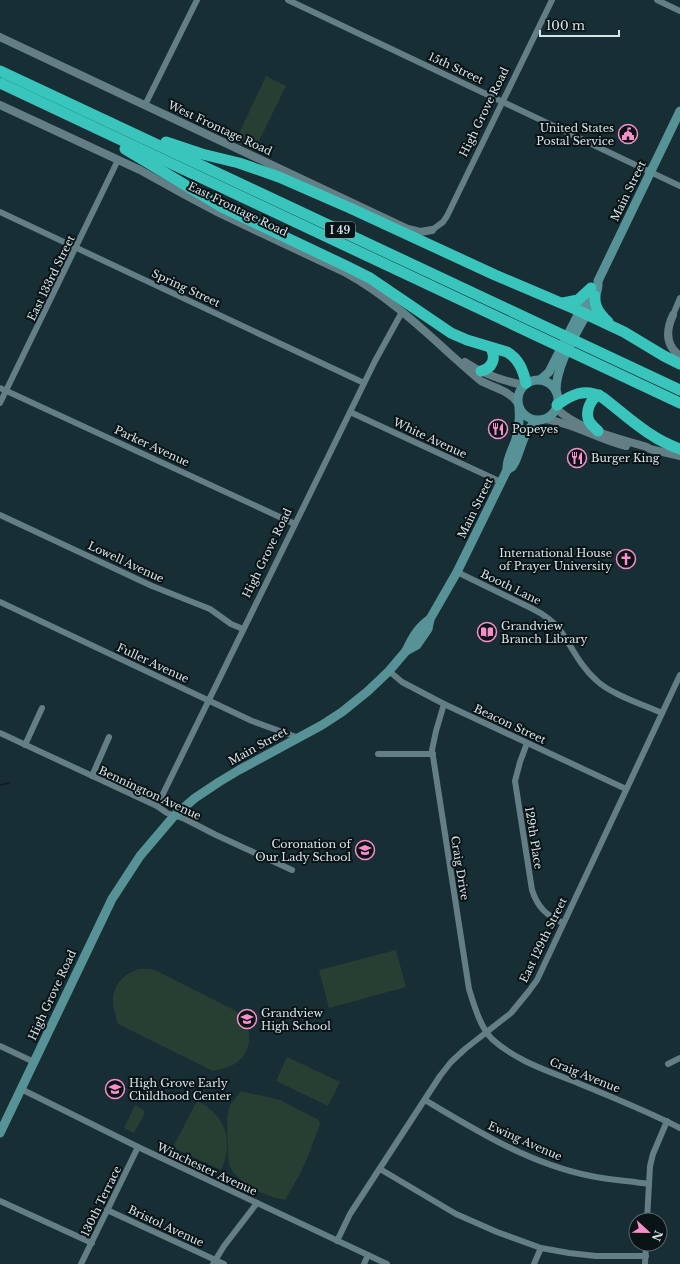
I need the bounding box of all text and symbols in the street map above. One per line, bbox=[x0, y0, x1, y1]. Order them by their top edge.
scale bar bbox=[540, 12, 619, 38]
text: 100 m bbox=[546, 18, 585, 33]
street label: 15th Street bbox=[426, 49, 487, 87]
street label: High Grove Road bbox=[456, 64, 512, 159]
street label: West Frontage Road bbox=[165, 97, 275, 159]
place label: United States Postal Service bbox=[536, 121, 614, 148]
public building icon: United States Postal Service bbox=[617, 123, 639, 145]
street label: Main Street bbox=[607, 158, 649, 224]
street label: East Frontage Road bbox=[186, 179, 291, 239]
road number: I 49 bbox=[325, 222, 355, 238]
street label: East 133rd Street bbox=[24, 232, 78, 323]
street label: Spring Street bbox=[150, 266, 223, 310]
street label: White Avenue bbox=[390, 414, 469, 461]
restaurant icon: Popeyes bbox=[487, 418, 509, 440]
place label: Popeyes bbox=[512, 422, 558, 436]
street label: Parker Avenue bbox=[112, 423, 192, 469]
restaurant icon: Burger King bbox=[566, 447, 588, 469]
place label: Burger King bbox=[591, 451, 660, 465]
street label: Main Street bbox=[454, 475, 496, 541]
street label: High Grove Road bbox=[239, 505, 295, 600]
street label: Lowell Avenue bbox=[86, 538, 166, 586]
place label: International House of Prayer University bbox=[499, 546, 612, 573]
church icon: International House of Prayer University bbox=[615, 548, 637, 570]
street label: Booth Lane bbox=[478, 566, 544, 608]
place label: Grandview Branch Library bbox=[501, 619, 588, 646]
library icon: Grandview Branch Library bbox=[476, 621, 498, 643]
street label: Fuller Avenue bbox=[115, 640, 191, 686]
street label: Beacon Street bbox=[472, 701, 549, 747]
street label: Main Street bbox=[226, 724, 291, 768]
street label: Bennington Avenue bbox=[97, 763, 203, 823]
street label: 129th Place bbox=[522, 806, 546, 870]
street label: Craig Drive bbox=[448, 835, 472, 901]
place label: Coronation of Our Lady School bbox=[255, 837, 352, 864]
school or university icon: Coronation of Our Lady School bbox=[354, 839, 376, 861]
street label: East 129th Street bbox=[516, 894, 570, 985]
street label: High Grove Road bbox=[25, 947, 79, 1042]
place label: Grandview High School bbox=[261, 1006, 331, 1033]
school or university icon: Grandview High School bbox=[236, 1008, 258, 1030]
street label: Craig Avenue bbox=[548, 1054, 622, 1096]
place label: High Grove Early Childhood Center bbox=[129, 1076, 232, 1103]
school or university icon: High Grove Early Childhood Center bbox=[104, 1078, 126, 1100]
street label: Ewing Avenue bbox=[486, 1118, 564, 1164]
street label: Winchester Avenue bbox=[154, 1139, 259, 1198]
street label: 130th Terrace bbox=[78, 1163, 124, 1239]
street label: Bristol Avenue bbox=[126, 1202, 206, 1250]
north arrow bbox=[628, 1212, 668, 1252]
text: N bbox=[649, 1228, 666, 1244]

